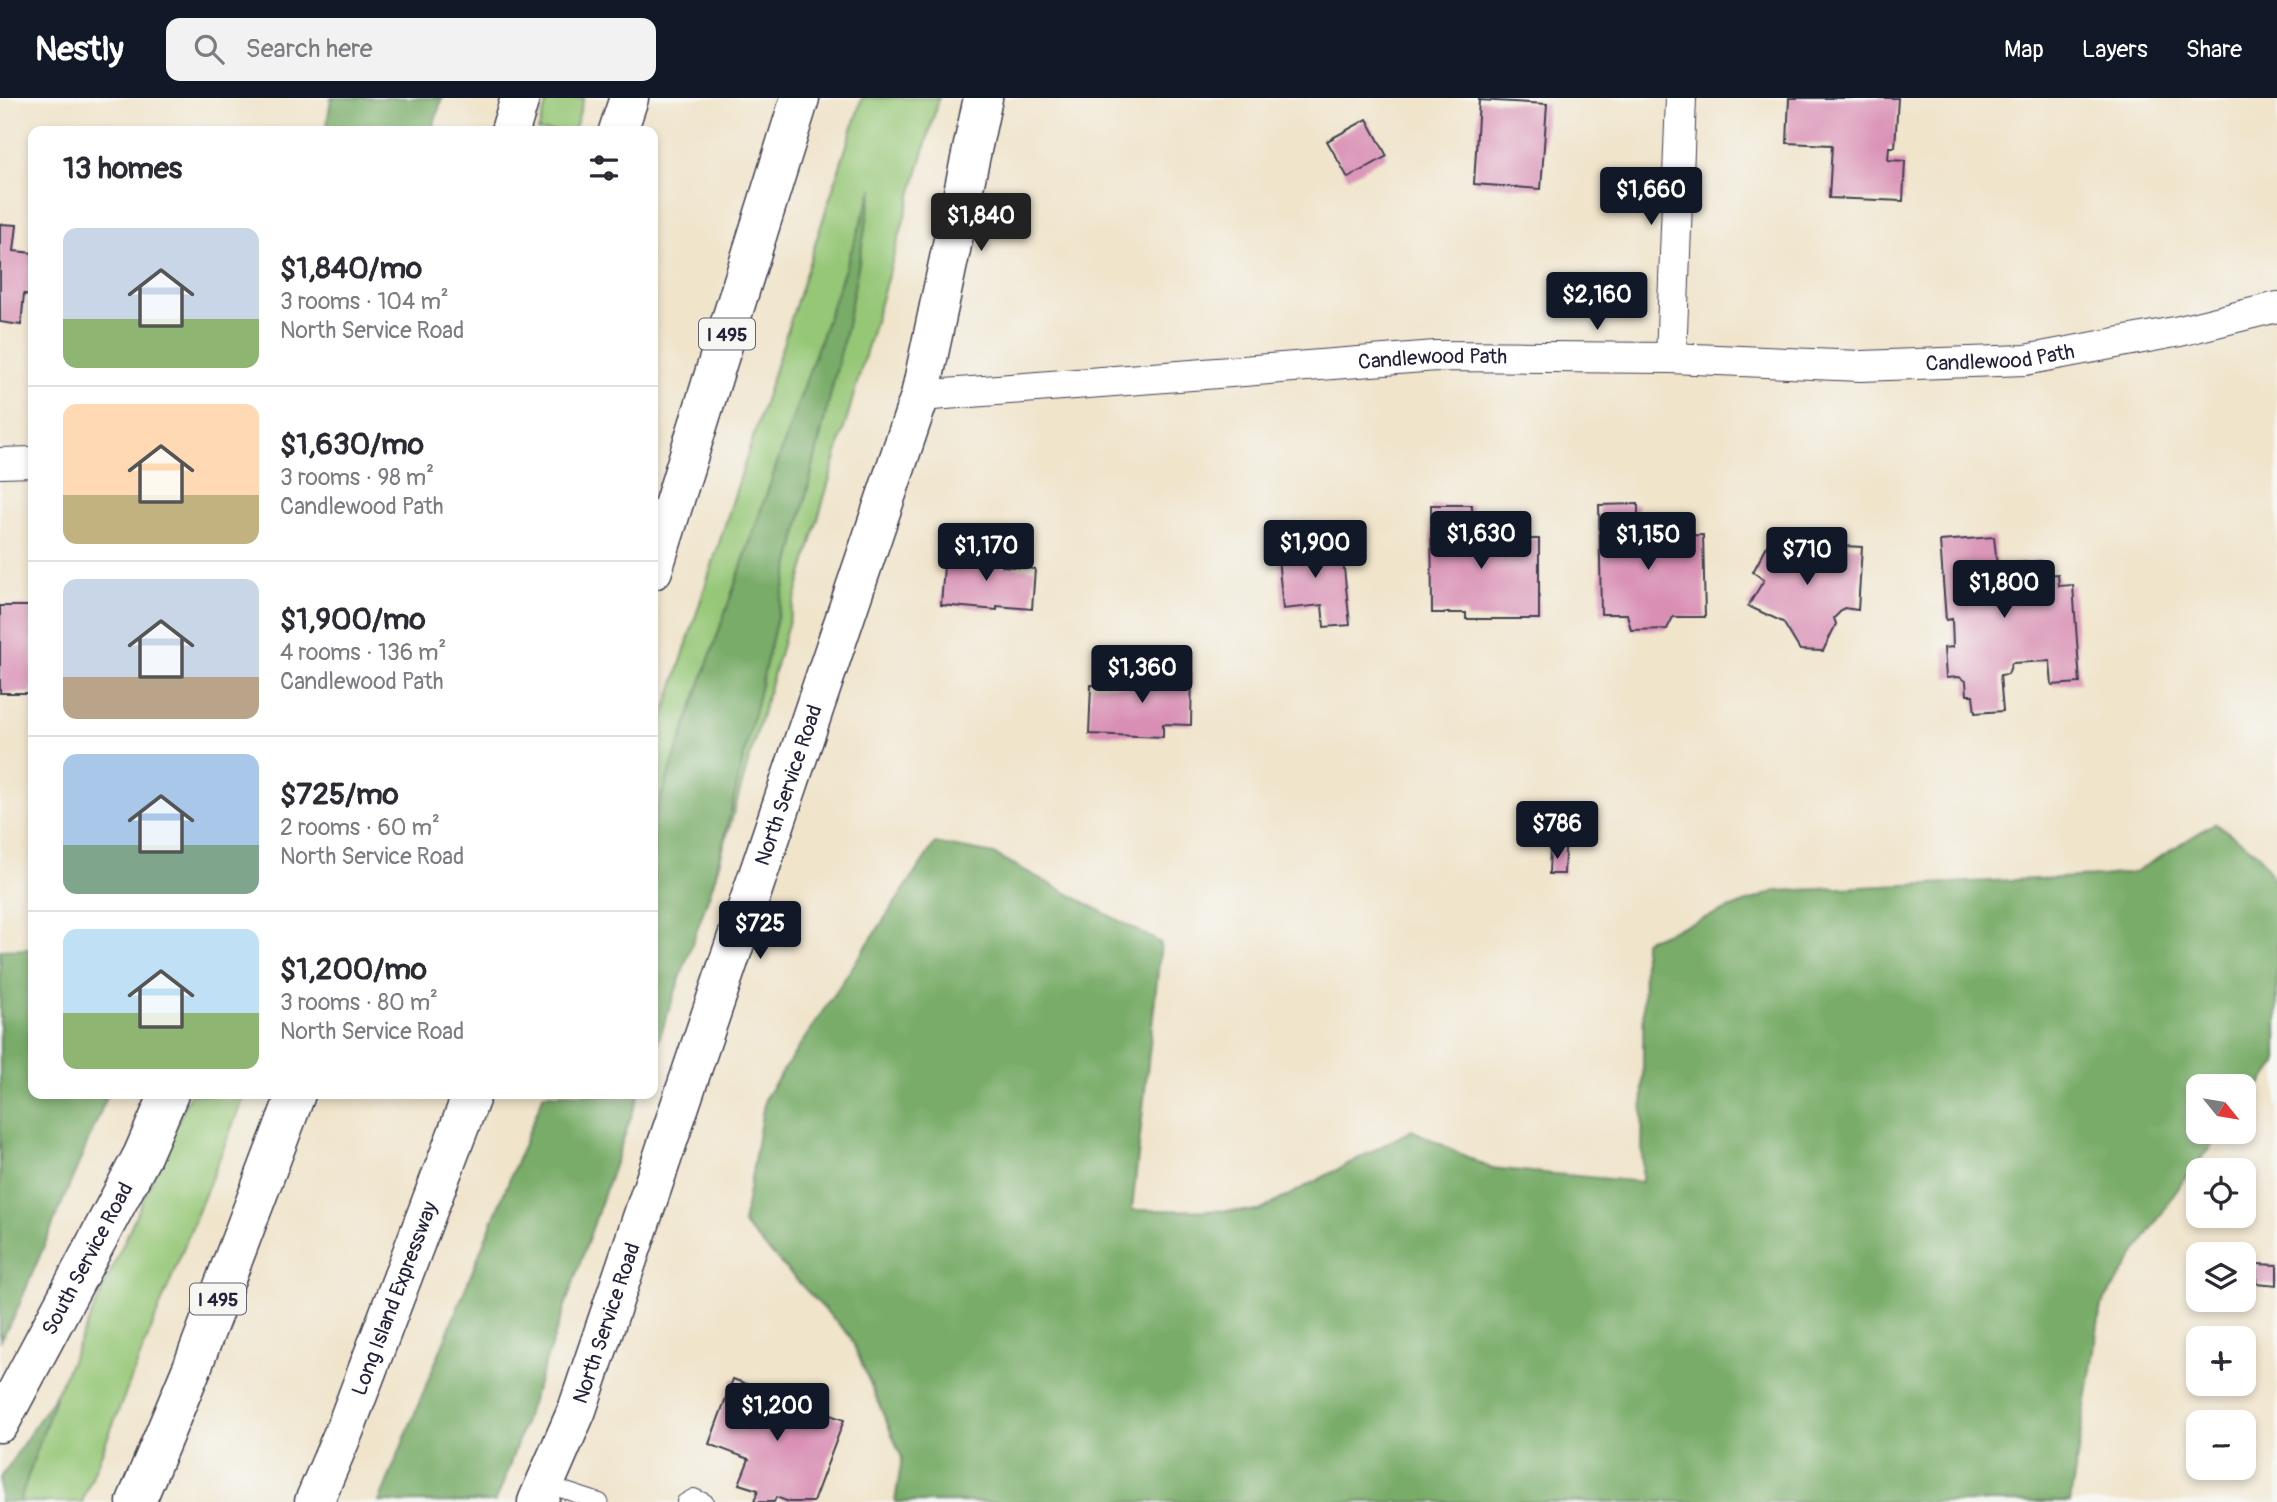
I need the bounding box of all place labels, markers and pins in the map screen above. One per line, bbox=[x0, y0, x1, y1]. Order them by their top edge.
pin: $1,660 bbox=[1594, 167, 1708, 227]
pin: $1,840 bbox=[924, 194, 1038, 253]
pin: $2,160 bbox=[1540, 272, 1654, 332]
pin: $1,630 bbox=[1424, 512, 1538, 571]
pin: $1,150 bbox=[1591, 512, 1705, 572]
pin: $1,900 bbox=[1258, 520, 1372, 580]
pin: $1,170 bbox=[929, 524, 1043, 583]
pin: $710 bbox=[1766, 528, 1848, 587]
pin: $1,800 bbox=[1947, 560, 2061, 620]
pin: $1,360 bbox=[1085, 646, 1199, 705]
pin: $786 bbox=[1516, 802, 1598, 861]
pin: $725 bbox=[719, 902, 801, 961]
pin: $1,200 bbox=[720, 1384, 834, 1443]

